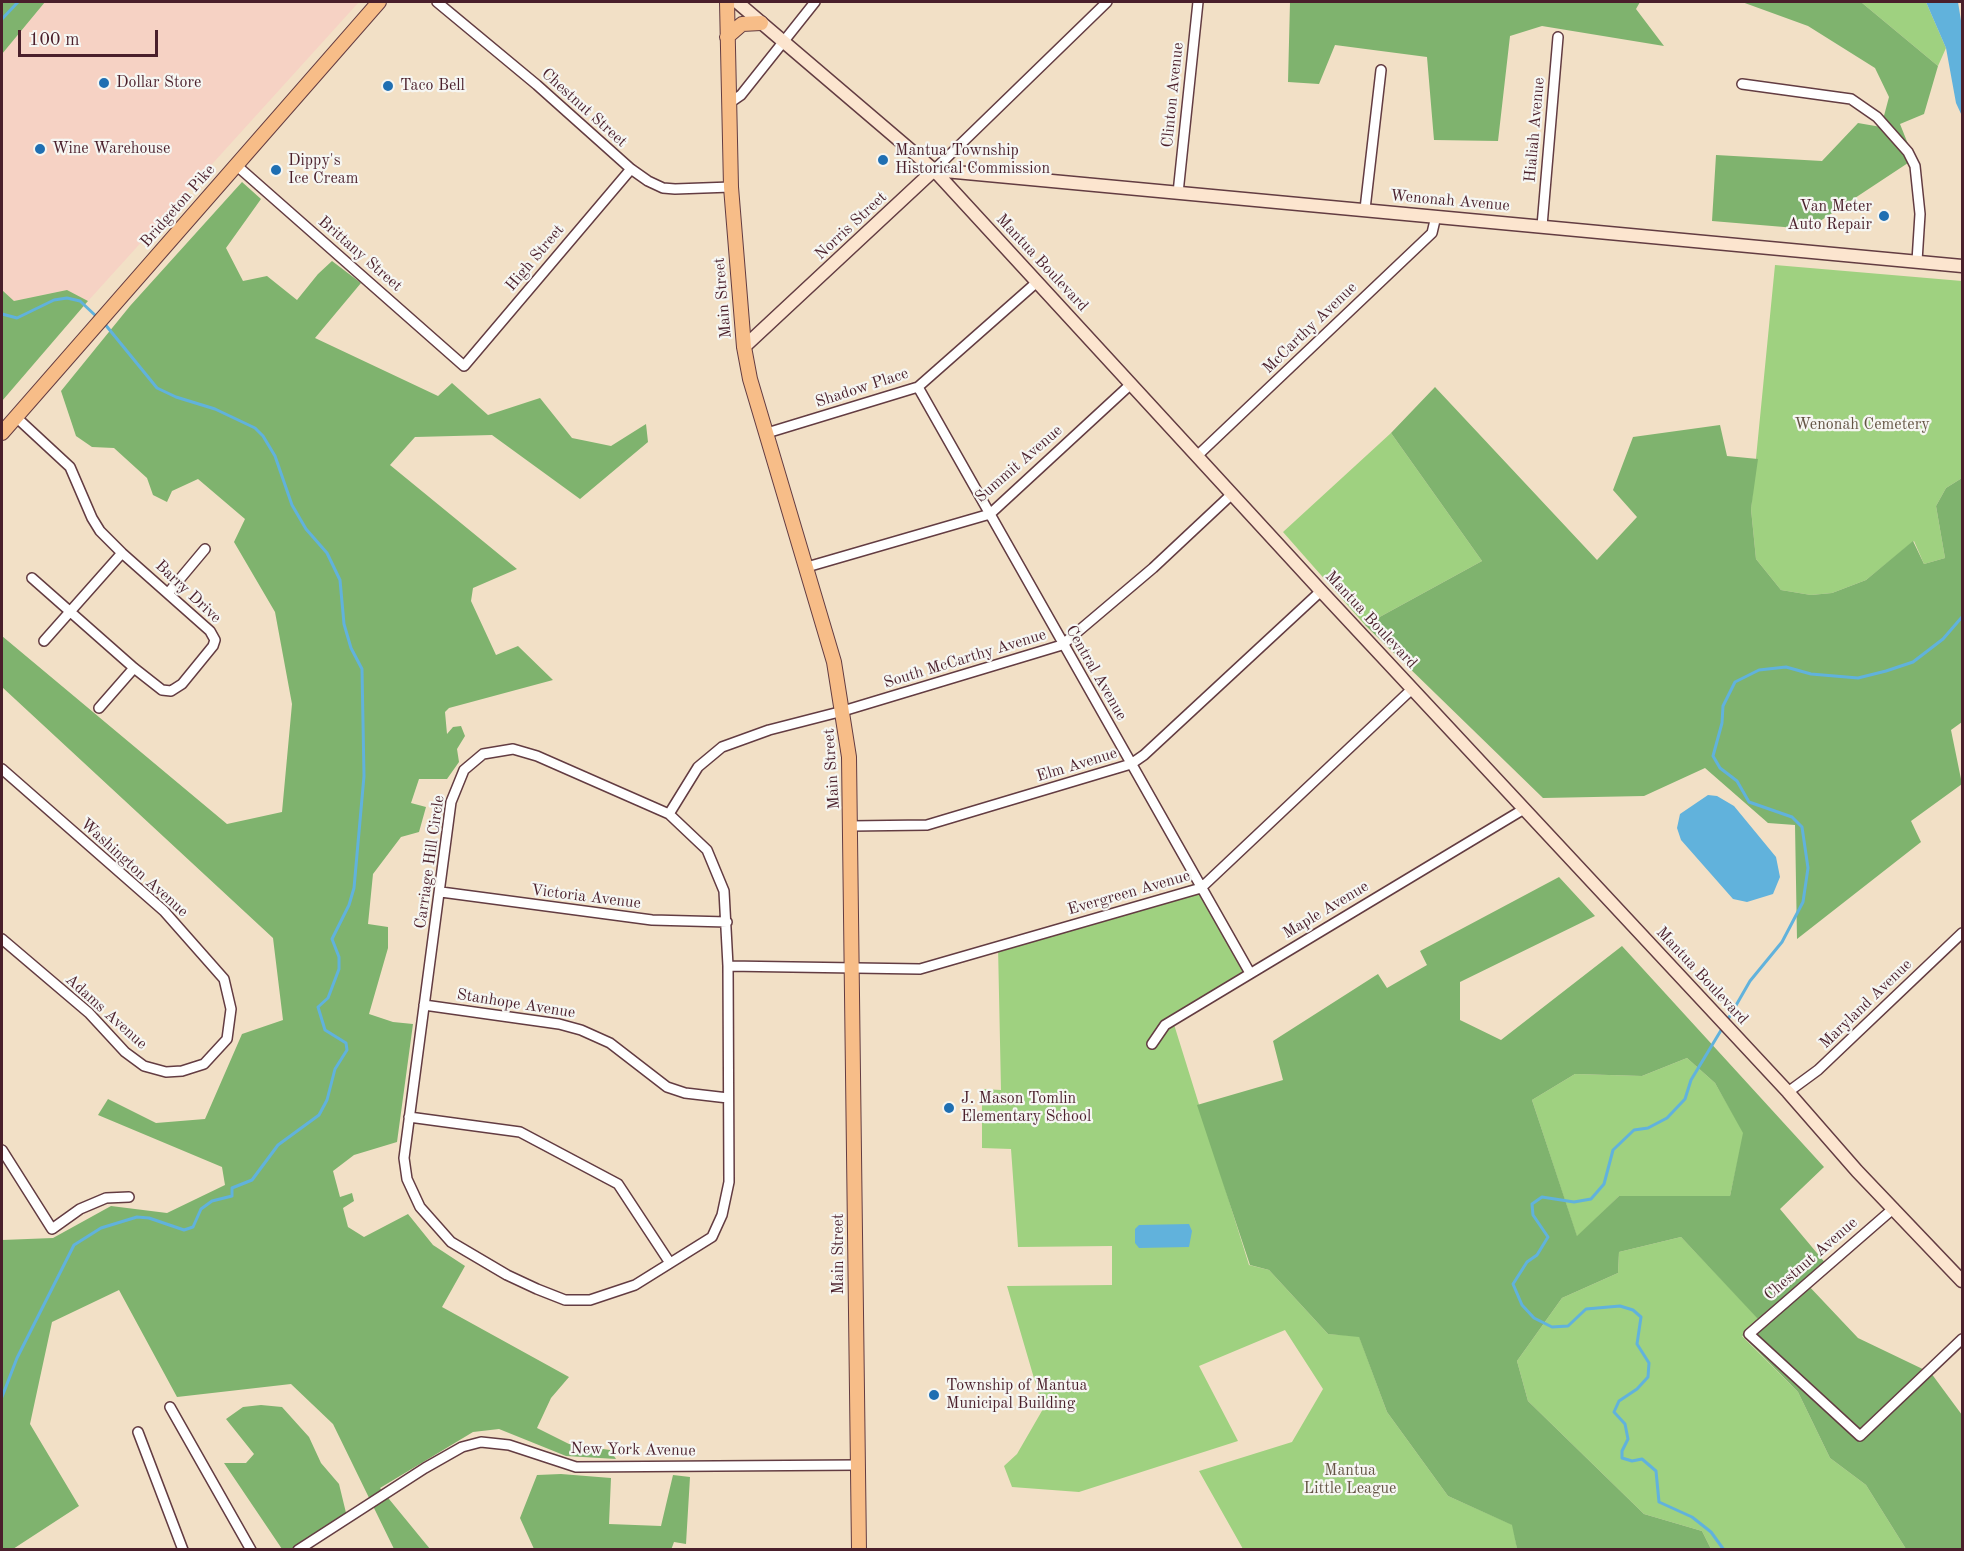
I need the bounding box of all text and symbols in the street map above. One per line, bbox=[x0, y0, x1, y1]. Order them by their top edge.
scale bar bbox=[21, 18, 160, 56]
text: 100 m bbox=[29, 31, 80, 49]
street label: Clinton Avenue bbox=[1158, 42, 1188, 148]
street label: Chestnut Street bbox=[537, 64, 631, 152]
place label: Dollar Store bbox=[116, 73, 201, 93]
marker: Dollar Store bbox=[97, 76, 111, 90]
place label: Taco Bell bbox=[400, 76, 465, 96]
street label: Hialiah Avenue bbox=[1521, 77, 1549, 183]
marker: Taco Bell bbox=[381, 79, 395, 93]
place label: Wine Warehouse bbox=[52, 139, 170, 159]
place label: Mantua Township Historical Commission bbox=[895, 141, 1050, 179]
marker: Wine Warehouse bbox=[33, 142, 47, 156]
place label: Dippy's Ice Cream bbox=[288, 151, 358, 189]
marker: Mantua Township Historical Commission bbox=[876, 153, 890, 167]
street label: Bridgeton Pike bbox=[137, 161, 219, 251]
marker: Dippy's Ice Cream bbox=[269, 163, 283, 177]
street label: Wenonah Avenue bbox=[1389, 186, 1511, 216]
street label: Norris Street bbox=[811, 188, 891, 264]
place label: Van Meter Auto Repair bbox=[1787, 197, 1872, 235]
marker: Van Meter Auto Repair bbox=[1877, 209, 1891, 223]
street label: Mantua Boulevard bbox=[992, 210, 1092, 316]
street label: Brittany Street bbox=[314, 212, 406, 296]
street label: High Street bbox=[502, 221, 568, 295]
street label: Main Street bbox=[710, 257, 736, 339]
street label: McCarthy Avenue bbox=[1259, 278, 1361, 378]
street label: Shadow Place bbox=[813, 364, 911, 412]
park label: Wenonah Cemetery bbox=[1794, 415, 1930, 435]
street label: Summit Avenue bbox=[972, 421, 1066, 507]
street label: Barry Drive bbox=[151, 557, 225, 627]
street label: Mantua Boulevard bbox=[1321, 567, 1421, 673]
street label: Central Avenue bbox=[1061, 622, 1131, 724]
street label: South McCarthy Avenue bbox=[881, 625, 1049, 693]
street label: Main Street bbox=[820, 728, 844, 810]
street label: Elm Avenue bbox=[1034, 744, 1120, 786]
street label: Carriage Hill Circle bbox=[411, 794, 449, 930]
street label: Washington Avenue bbox=[76, 815, 192, 921]
street label: Evergreen Avenue bbox=[1066, 866, 1192, 920]
street label: Maple Avenue bbox=[1280, 877, 1372, 943]
street label: Victoria Avenue bbox=[530, 881, 642, 913]
street label: Mantua Boulevard bbox=[1652, 923, 1752, 1029]
street label: Maryland Avenue bbox=[1816, 955, 1916, 1053]
street label: Adams Avenue bbox=[61, 970, 151, 1054]
street label: Stanhope Avenue bbox=[455, 985, 577, 1023]
place label: J. Mason Tomlin Elementary School bbox=[961, 1089, 1091, 1127]
marker: J. Mason Tomlin Elementary School bbox=[942, 1101, 956, 1115]
street label: Main Street bbox=[829, 1213, 849, 1295]
street label: Chestnut Avenue bbox=[1760, 1213, 1862, 1305]
place label: Township of Mantua Municipal Building bbox=[946, 1376, 1088, 1414]
marker: Township of Mantua Municipal Building bbox=[927, 1388, 941, 1402]
street label: New York Avenue bbox=[570, 1439, 696, 1461]
park label: Mantua Little League bbox=[1304, 1461, 1396, 1499]

